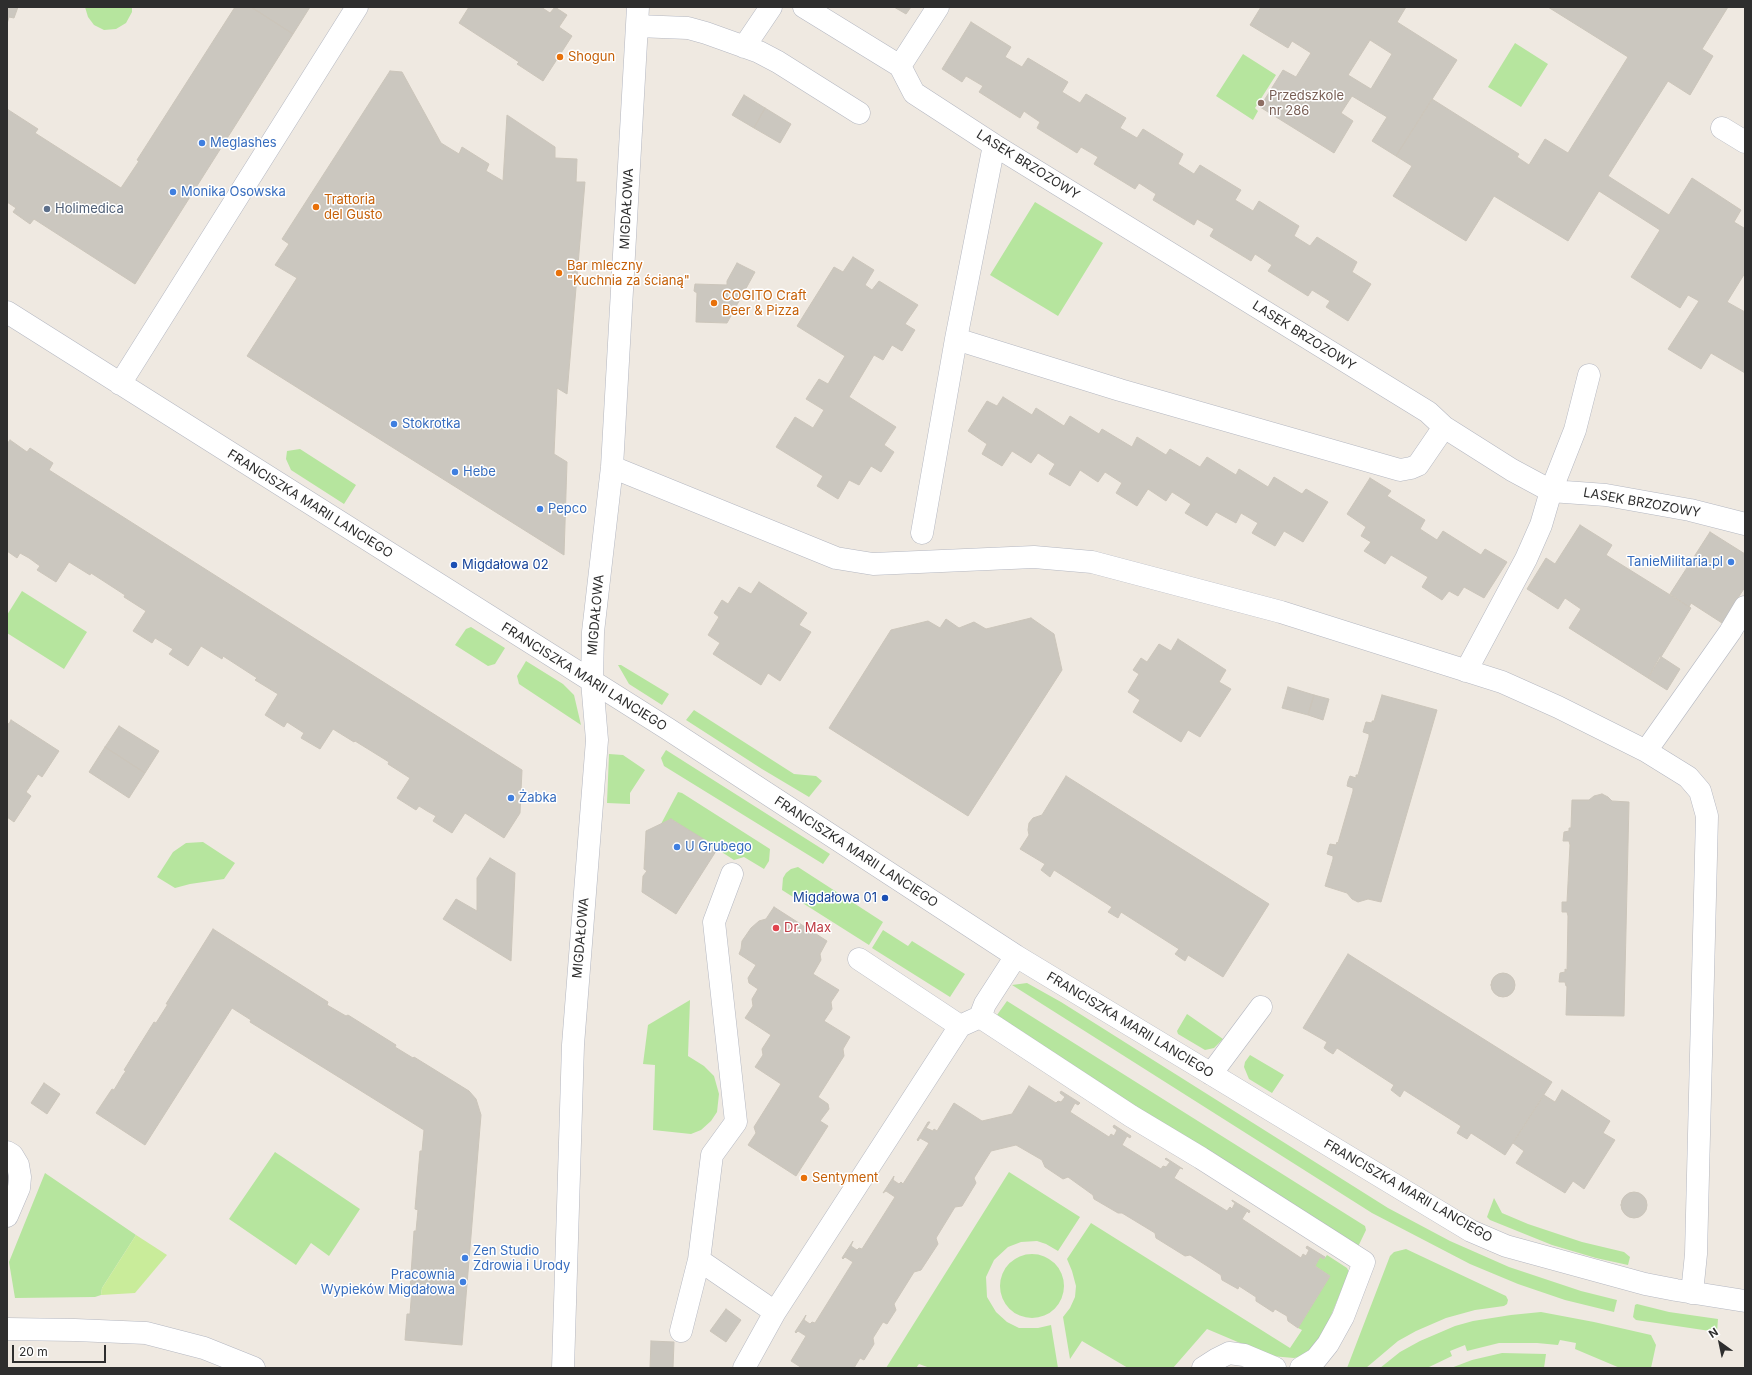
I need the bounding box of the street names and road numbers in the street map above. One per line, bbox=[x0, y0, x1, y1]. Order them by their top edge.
street label: LASEK BRZOZOWY bbox=[974, 127, 1082, 203]
street label: MIGDAŁOWA bbox=[617, 168, 637, 250]
street label: LASEK BRZOZOWY bbox=[1250, 298, 1358, 374]
street label: FRANCISZKA MARII LANCIEGO bbox=[224, 447, 396, 561]
street label: LASEK BRZOZOWY bbox=[1582, 485, 1702, 521]
street label: MIGDAŁOWA bbox=[585, 574, 607, 656]
street label: FRANCISZKA MARII LANCIEGO bbox=[498, 620, 670, 734]
street label: FRANCISZKA MARII LANCIEGO bbox=[771, 793, 941, 911]
street label: MIGDAŁOWA bbox=[570, 897, 592, 979]
street label: FRANCISZKA MARII LANCIEGO bbox=[1044, 969, 1216, 1081]
street label: FRANCISZKA MARII LANCIEGO bbox=[1321, 1136, 1495, 1246]

